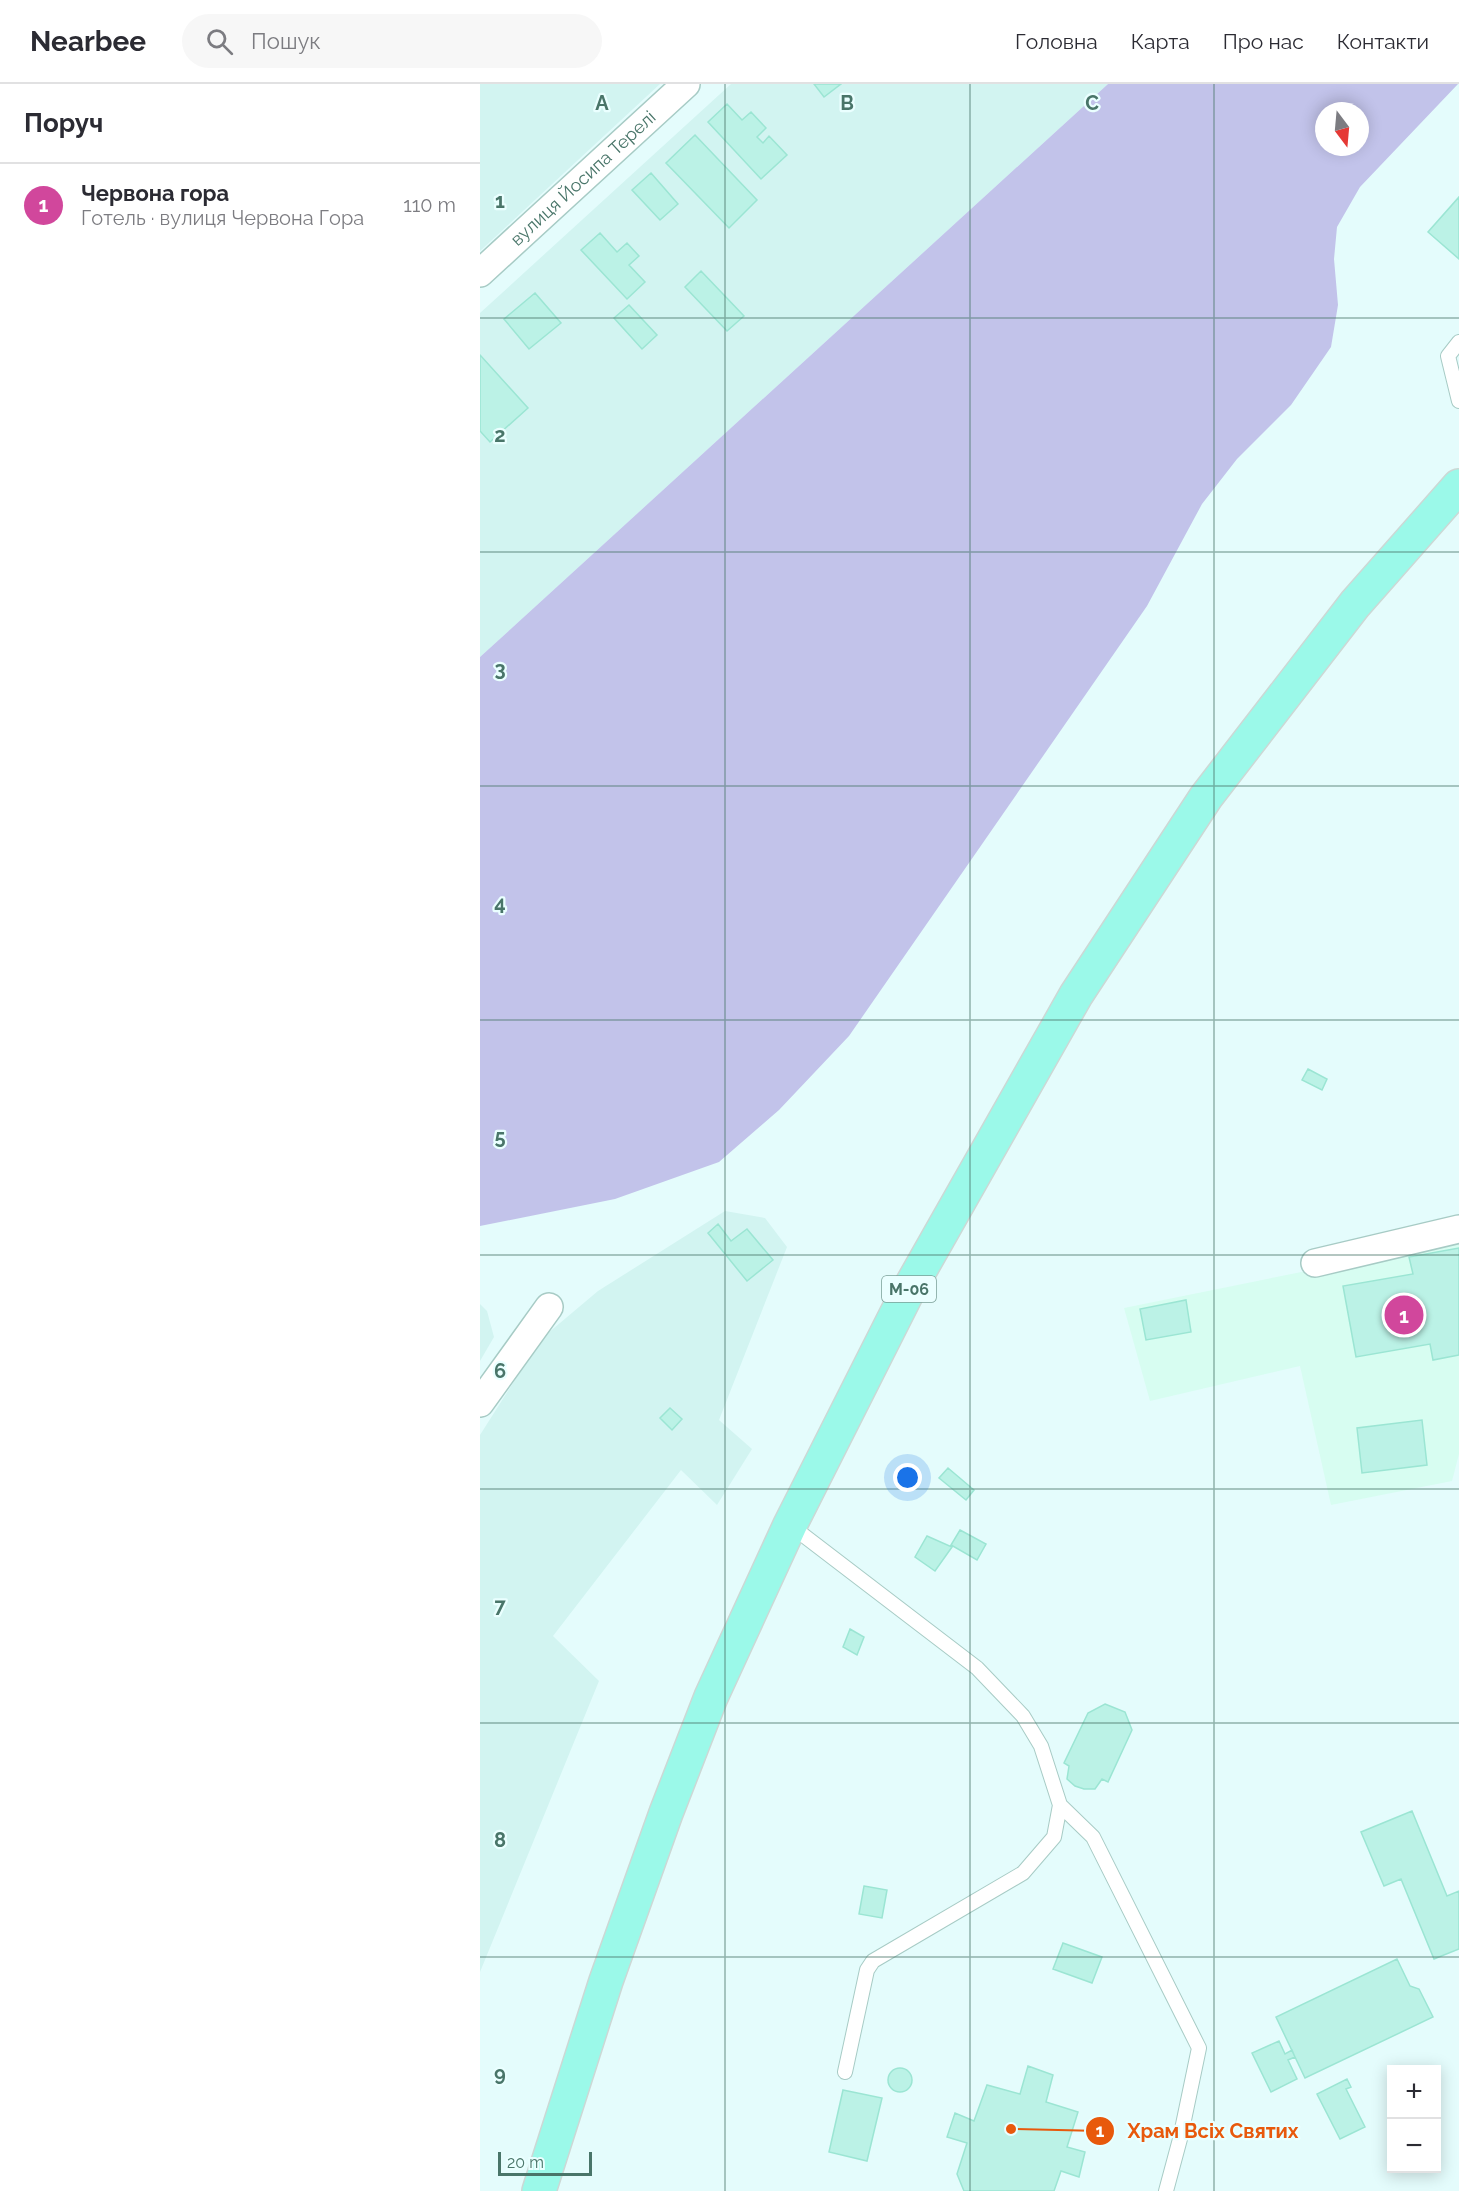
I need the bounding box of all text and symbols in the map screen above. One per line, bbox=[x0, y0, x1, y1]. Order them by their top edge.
search box bbox=[182, 14, 602, 68]
text: Nearbee bbox=[30, 25, 146, 58]
icon: search bbox=[203, 25, 236, 58]
text: Пошук bbox=[251, 28, 321, 54]
text: Головна bbox=[1015, 29, 1098, 54]
text: Карта bbox=[1131, 29, 1190, 54]
text: Про нас bbox=[1223, 29, 1304, 54]
text: Контакти bbox=[1337, 29, 1429, 54]
text: A bbox=[595, 91, 609, 115]
text: B bbox=[840, 91, 854, 115]
text: C bbox=[1085, 91, 1099, 115]
north arrow bbox=[1315, 102, 1369, 156]
street label: вулиця Йосипа Терелі bbox=[506, 106, 660, 250]
text: Поруч bbox=[24, 108, 103, 138]
text: Червона гора bbox=[81, 180, 229, 206]
text: 1 bbox=[495, 189, 505, 213]
text: 1 bbox=[39, 193, 48, 217]
text: 110 m bbox=[403, 193, 456, 217]
text: Готель · вулиця Червона Гора bbox=[81, 206, 364, 230]
text: 2 bbox=[494, 423, 506, 447]
text: 3 bbox=[494, 657, 506, 681]
text: 4 bbox=[494, 891, 506, 915]
text: 5 bbox=[494, 1125, 506, 1149]
road number: М-06 bbox=[882, 1276, 936, 1302]
pin: 1 bbox=[1384, 1292, 1424, 1338]
text: 6 bbox=[494, 1359, 506, 1383]
your location bbox=[893, 1463, 922, 1492]
text: 7 bbox=[494, 1594, 506, 1618]
text: 8 bbox=[494, 1828, 506, 1852]
text: 9 bbox=[494, 2062, 506, 2086]
map controls bbox=[1387, 2065, 1441, 2173]
button: + bbox=[1387, 2065, 1441, 2119]
callout: Храм Всіх Святих bbox=[1085, 2112, 1310, 2150]
text: Храм Всіх Святих bbox=[1127, 2119, 1299, 2143]
button: − bbox=[1387, 2119, 1441, 2173]
text: 1 bbox=[1096, 2120, 1105, 2141]
scale bar bbox=[498, 2149, 592, 2176]
text: 20 m bbox=[507, 2153, 544, 2172]

